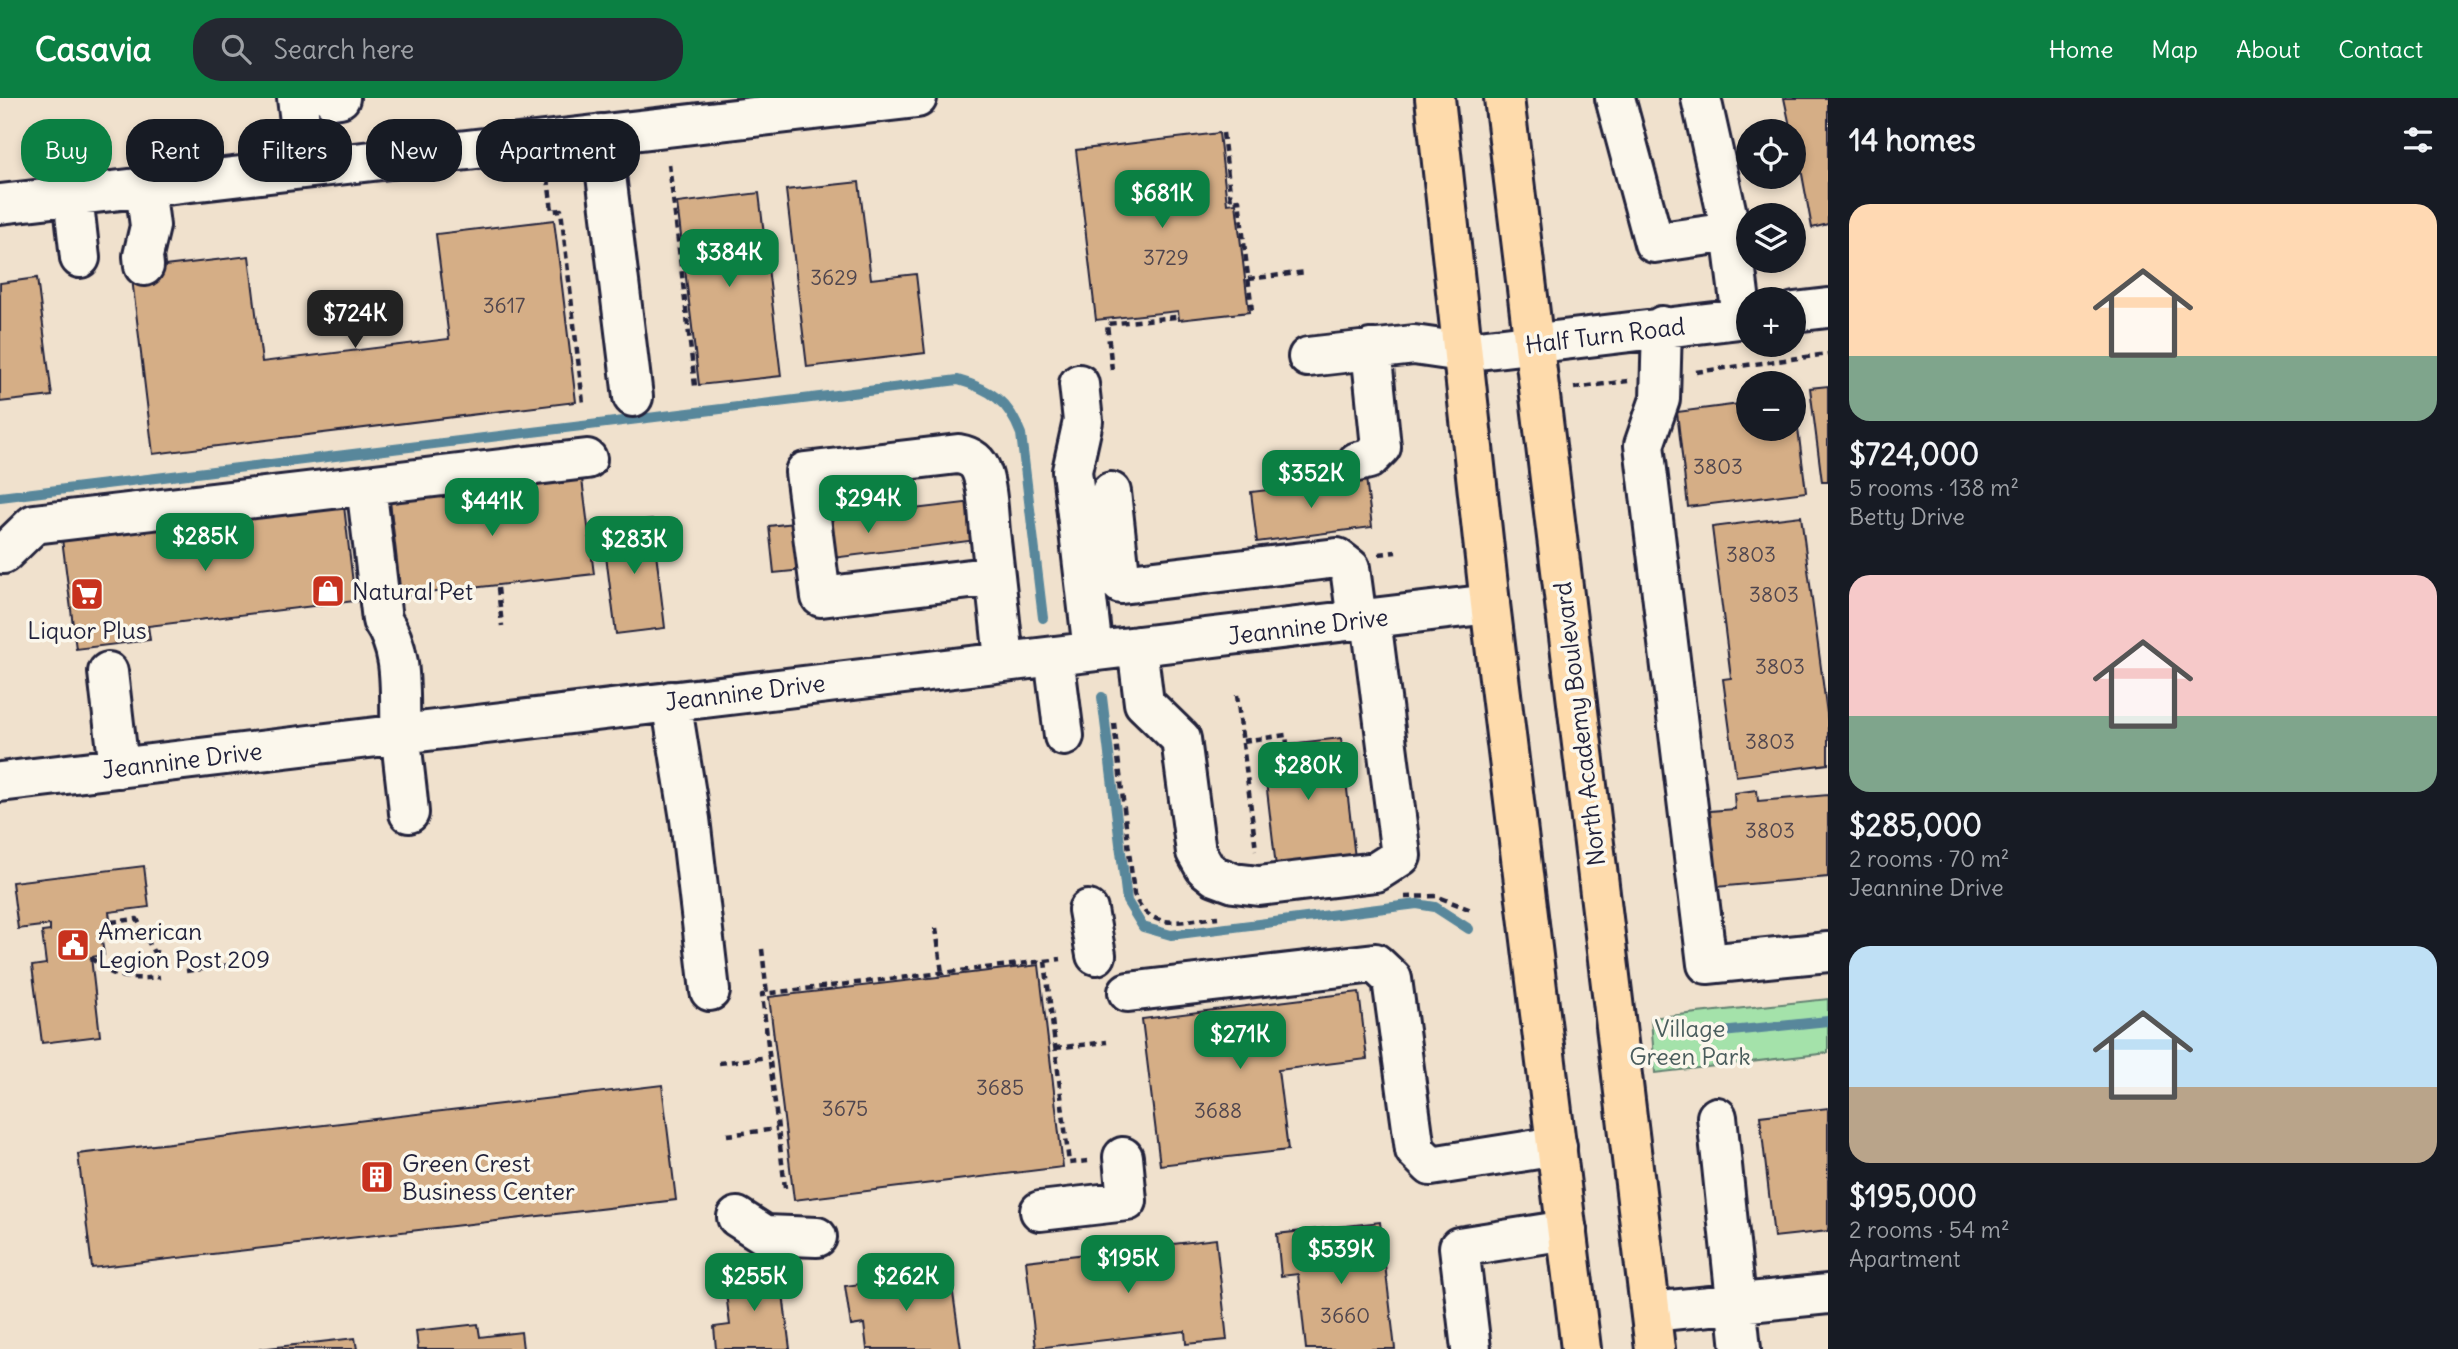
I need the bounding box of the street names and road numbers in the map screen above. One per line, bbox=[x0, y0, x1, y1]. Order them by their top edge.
street label: Half Turn Road bbox=[1524, 310, 1686, 360]
street label: North Academy Boulevard bbox=[1547, 580, 1611, 868]
street label: Jeannine Drive bbox=[1226, 601, 1390, 651]
street label: Jeannine Drive bbox=[663, 667, 827, 717]
street label: Jeannine Drive bbox=[100, 735, 264, 785]

